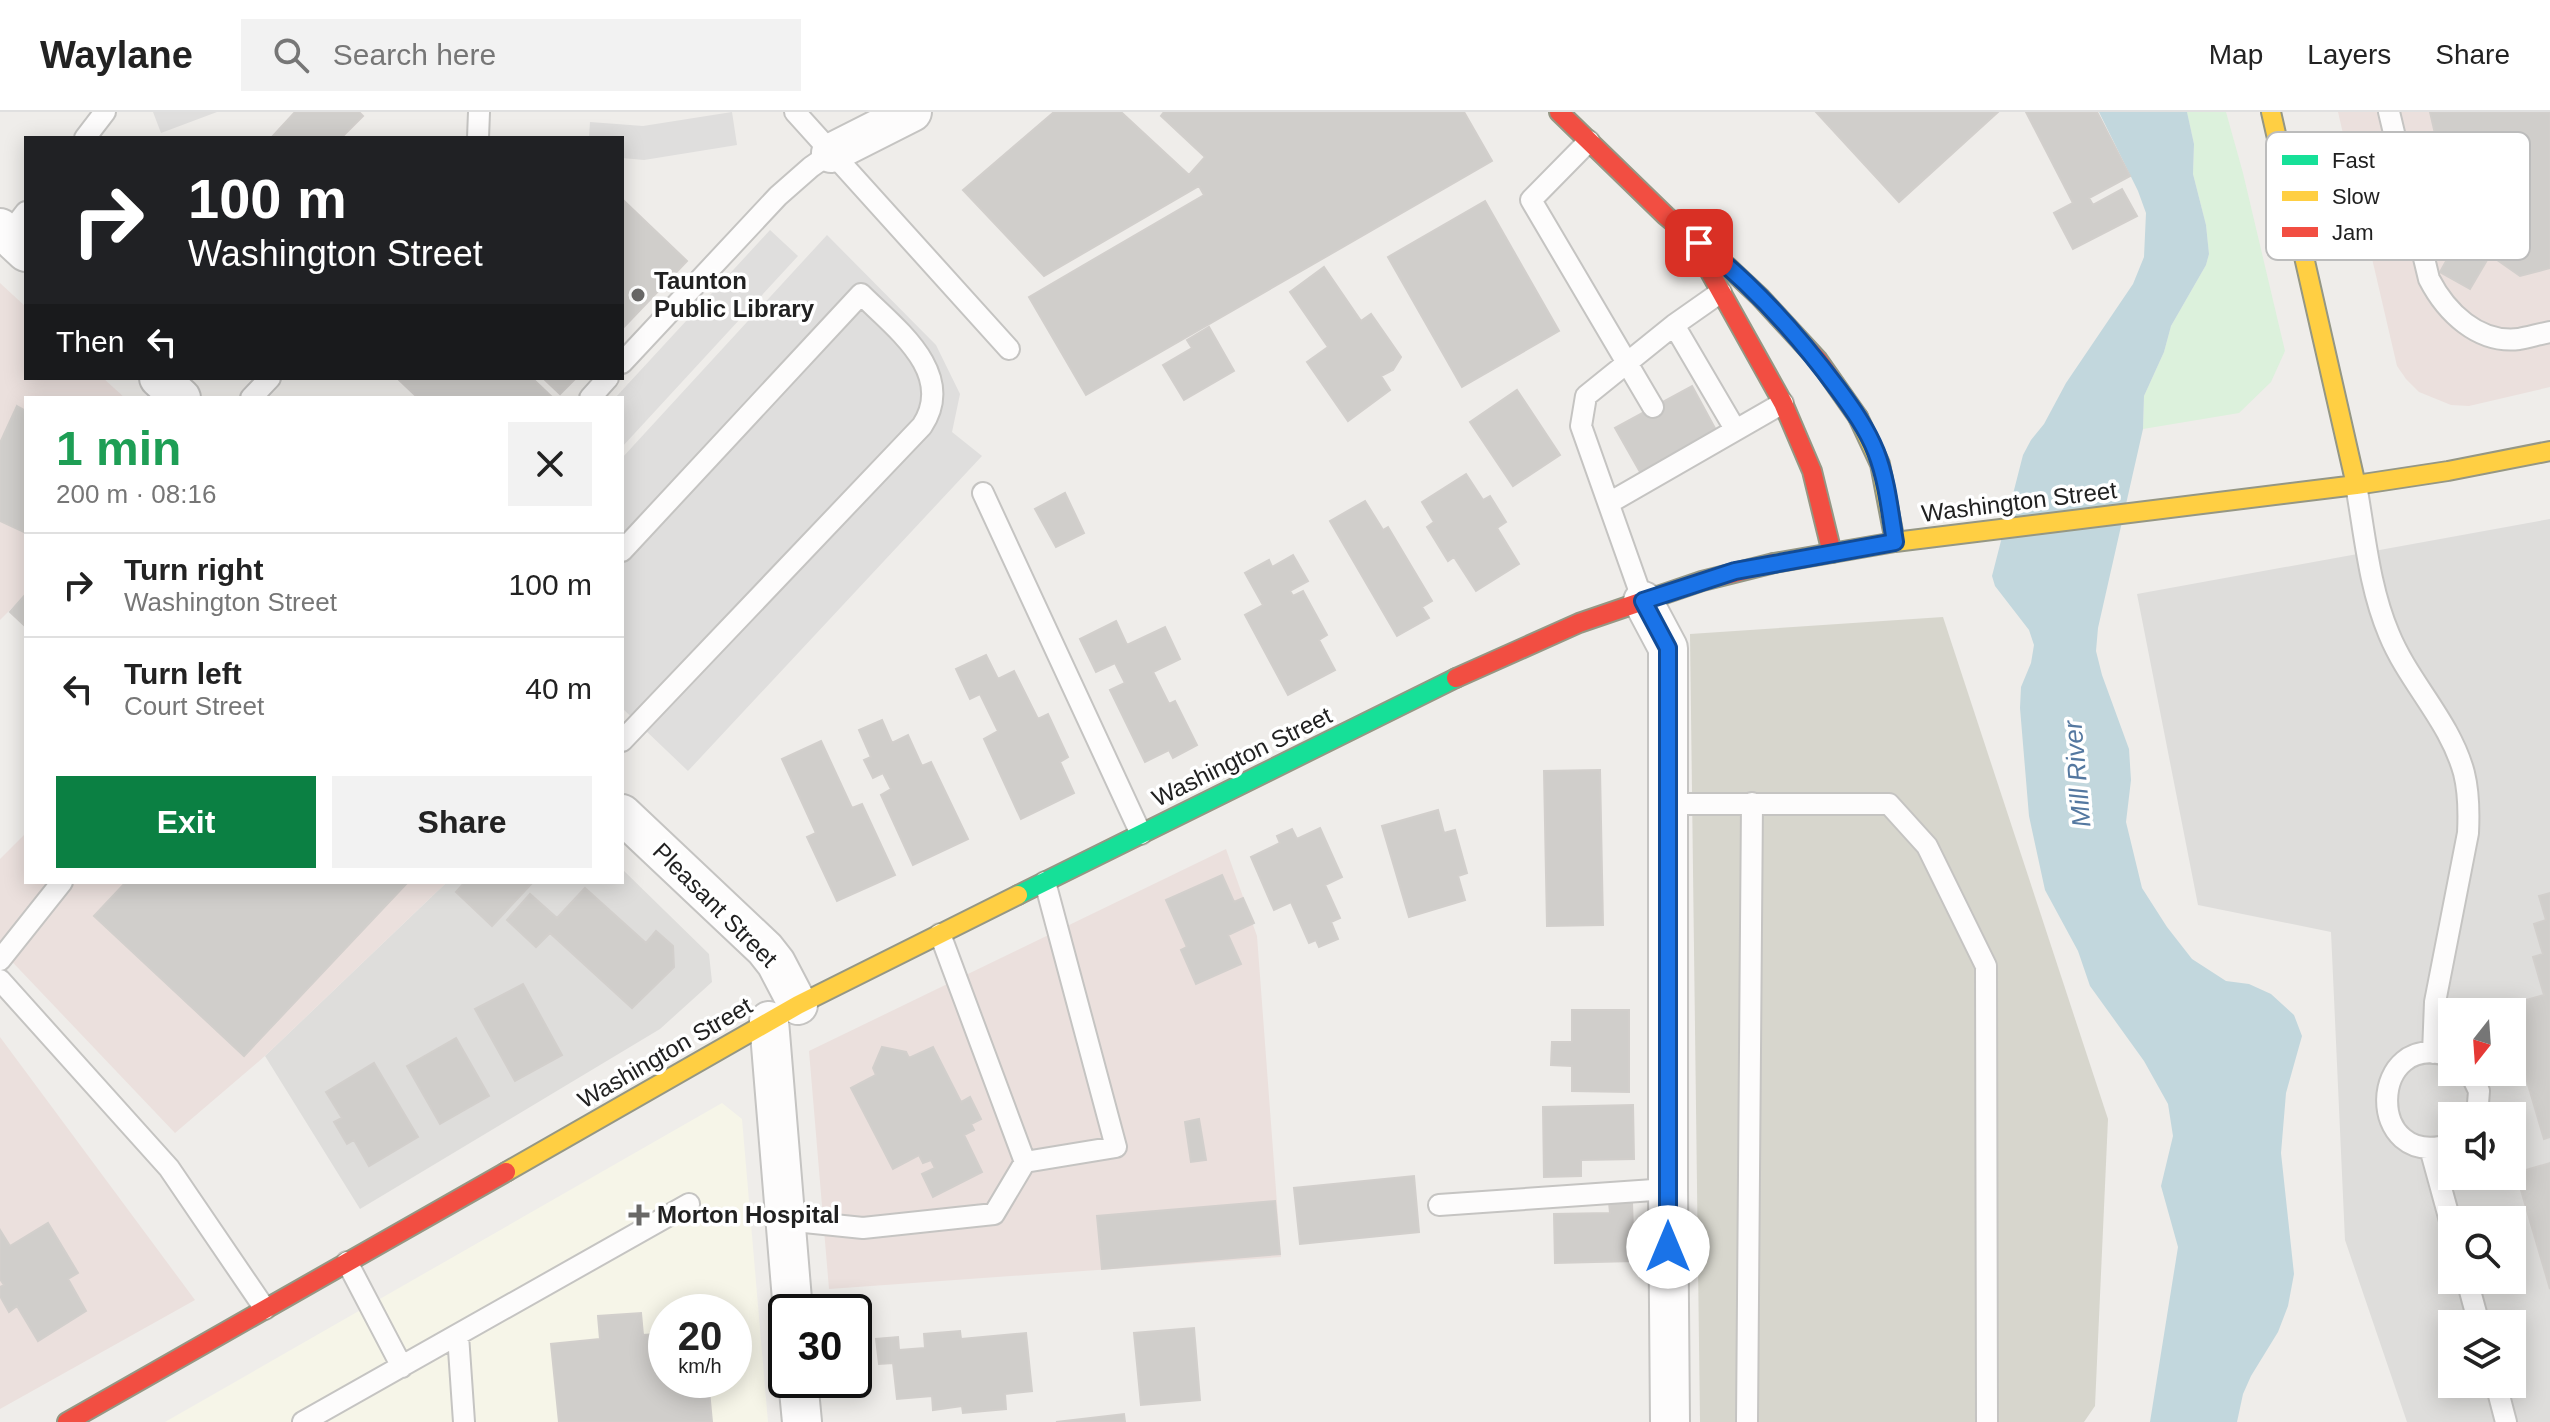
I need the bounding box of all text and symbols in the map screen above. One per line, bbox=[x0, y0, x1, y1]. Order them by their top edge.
search box bbox=[241, 19, 801, 91]
icon: search bbox=[269, 33, 313, 77]
text: Waylane bbox=[40, 34, 193, 76]
text: Search here bbox=[333, 38, 496, 71]
text: Map bbox=[2209, 39, 2263, 70]
text: Layers bbox=[2307, 39, 2391, 70]
text: Share bbox=[2435, 39, 2510, 70]
legend bbox=[2266, 132, 2530, 260]
text: Fast bbox=[2332, 148, 2375, 173]
text: 100 m bbox=[188, 167, 347, 230]
icon: right bbox=[56, 168, 160, 272]
text: Slow bbox=[2332, 184, 2380, 209]
pin bbox=[1665, 209, 1733, 277]
text: Jam bbox=[2332, 220, 2374, 245]
icon: arrive bbox=[1677, 221, 1721, 265]
text: Washington Street bbox=[188, 233, 483, 274]
place label: Taunton Public Library bbox=[654, 267, 815, 322]
marker: Taunton Public Library bbox=[629, 286, 647, 304]
icon: left bbox=[140, 320, 184, 364]
text: Then bbox=[56, 325, 124, 358]
text: 1 min bbox=[56, 422, 181, 475]
button: close bbox=[508, 422, 592, 506]
street label: Washington Street bbox=[1920, 476, 2118, 527]
text: 200 m · 08:16 bbox=[56, 479, 216, 509]
text: Turn right bbox=[124, 553, 263, 586]
icon: right bbox=[56, 563, 100, 607]
text: 100 m bbox=[509, 568, 592, 601]
text: Washington Street bbox=[124, 587, 337, 617]
text: Turn left bbox=[124, 657, 242, 690]
icon: left bbox=[56, 667, 100, 711]
text: 40 m bbox=[525, 672, 592, 705]
text: Court Street bbox=[124, 691, 264, 721]
street label: Washington Street bbox=[1148, 701, 1336, 812]
water label: Mill River bbox=[2057, 718, 2097, 829]
button: Exit bbox=[56, 776, 316, 868]
button: Share bbox=[332, 776, 592, 868]
street label: Pleasant Street bbox=[648, 837, 783, 972]
street label: Washington Street bbox=[573, 992, 757, 1113]
north arrow bbox=[2438, 998, 2526, 1086]
map controls bbox=[2438, 998, 2526, 1398]
button: sound bbox=[2438, 1102, 2526, 1190]
place label: Morton Hospital bbox=[657, 1201, 840, 1228]
marker: Morton Hospital bbox=[628, 1204, 650, 1226]
position arrow bbox=[1626, 1205, 1710, 1289]
button: search bbox=[2438, 1206, 2526, 1294]
speed limit sign: 30 bbox=[768, 1294, 872, 1398]
button: layers bbox=[2438, 1310, 2526, 1398]
text: 20 bbox=[678, 1314, 722, 1358]
text: km/h bbox=[678, 1355, 722, 1377]

